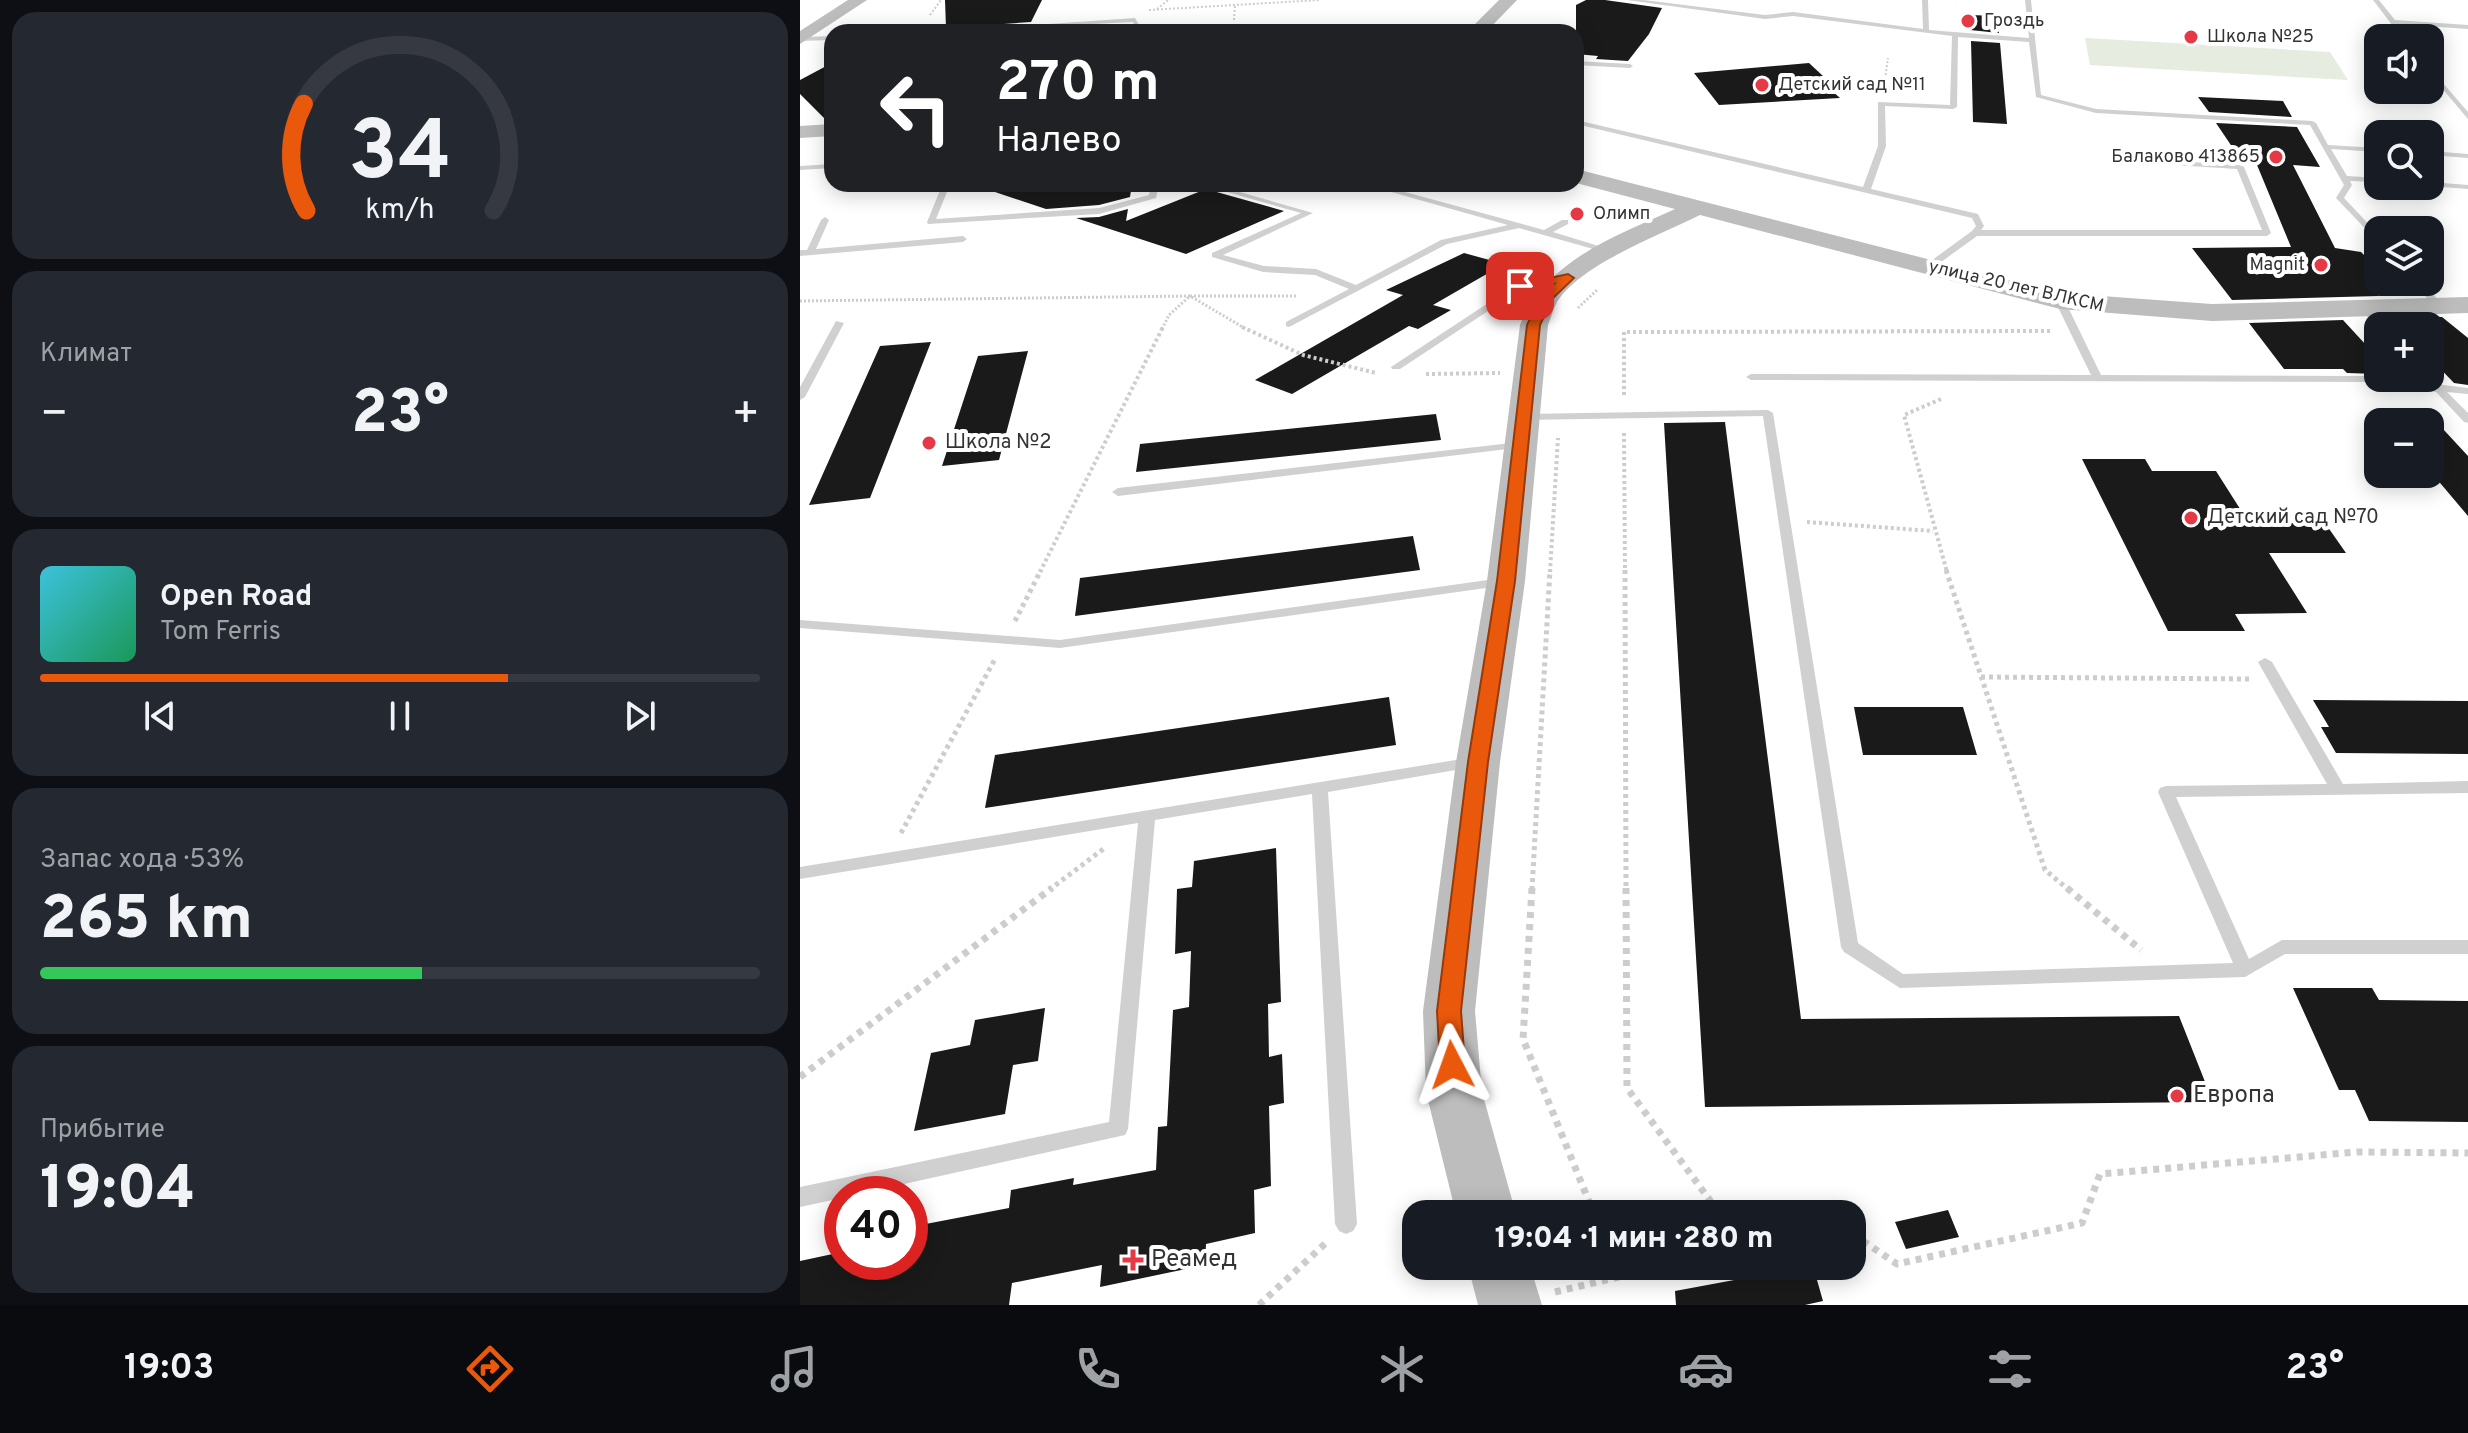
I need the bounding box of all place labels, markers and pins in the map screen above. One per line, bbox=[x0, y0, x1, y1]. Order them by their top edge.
place label: Гроздь bbox=[1984, 10, 2044, 33]
marker: Гроздь bbox=[1959, 12, 1977, 30]
place label: Школа №25 bbox=[2207, 26, 2314, 49]
marker: Школа №25 bbox=[2182, 28, 2200, 46]
place label: Детский сад №11 bbox=[1778, 74, 1926, 97]
marker: Детский сад №11 bbox=[1753, 76, 1771, 94]
place label: Балаково 413865 bbox=[2111, 146, 2260, 169]
marker: Балаково 413865 bbox=[2267, 148, 2285, 166]
place label: Олимп bbox=[1593, 203, 1650, 226]
marker: Олимп bbox=[1568, 205, 1586, 223]
pin bbox=[1486, 252, 1554, 320]
place label: Magnit bbox=[2250, 254, 2305, 277]
marker: Magnit bbox=[2312, 256, 2330, 274]
place label: Школа №2 bbox=[945, 430, 1052, 456]
marker: Школа №2 bbox=[920, 434, 938, 452]
place label: Детский сад №70 bbox=[2207, 505, 2379, 531]
marker: Детский сад №70 bbox=[2182, 509, 2200, 527]
place label: Европа bbox=[2193, 1081, 2275, 1111]
marker: Европа bbox=[2168, 1087, 2186, 1105]
place label: Реамед bbox=[1151, 1245, 1237, 1275]
marker: Реамед bbox=[1122, 1249, 1144, 1271]

